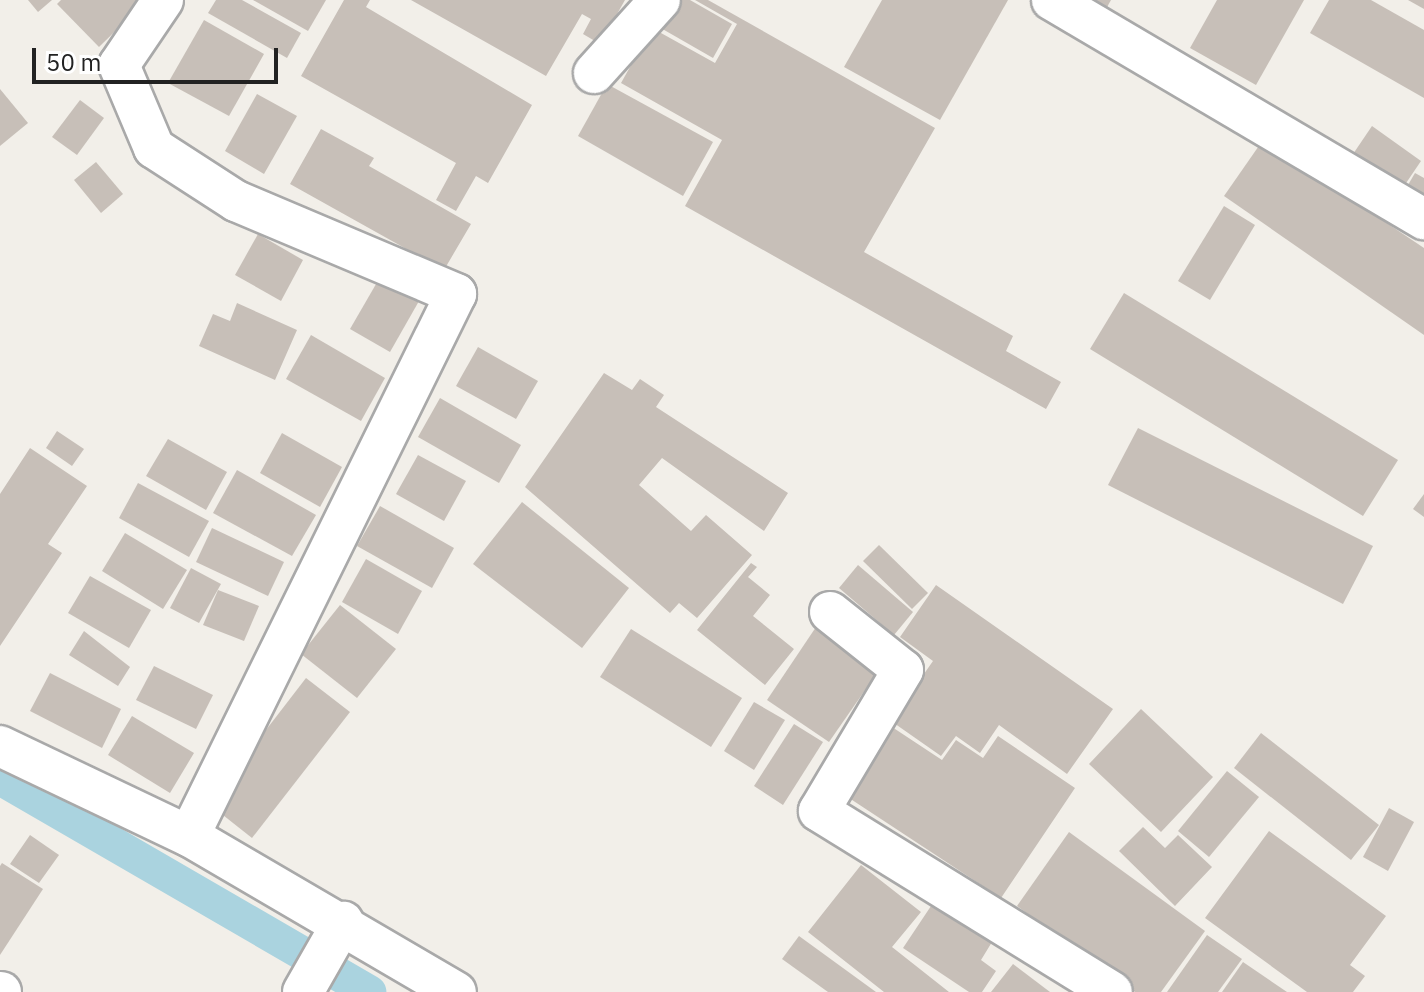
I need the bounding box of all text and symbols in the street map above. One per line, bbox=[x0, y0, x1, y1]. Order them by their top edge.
scale bar bbox=[36, 32, 282, 82]
text: 50 m bbox=[46, 46, 101, 78]

